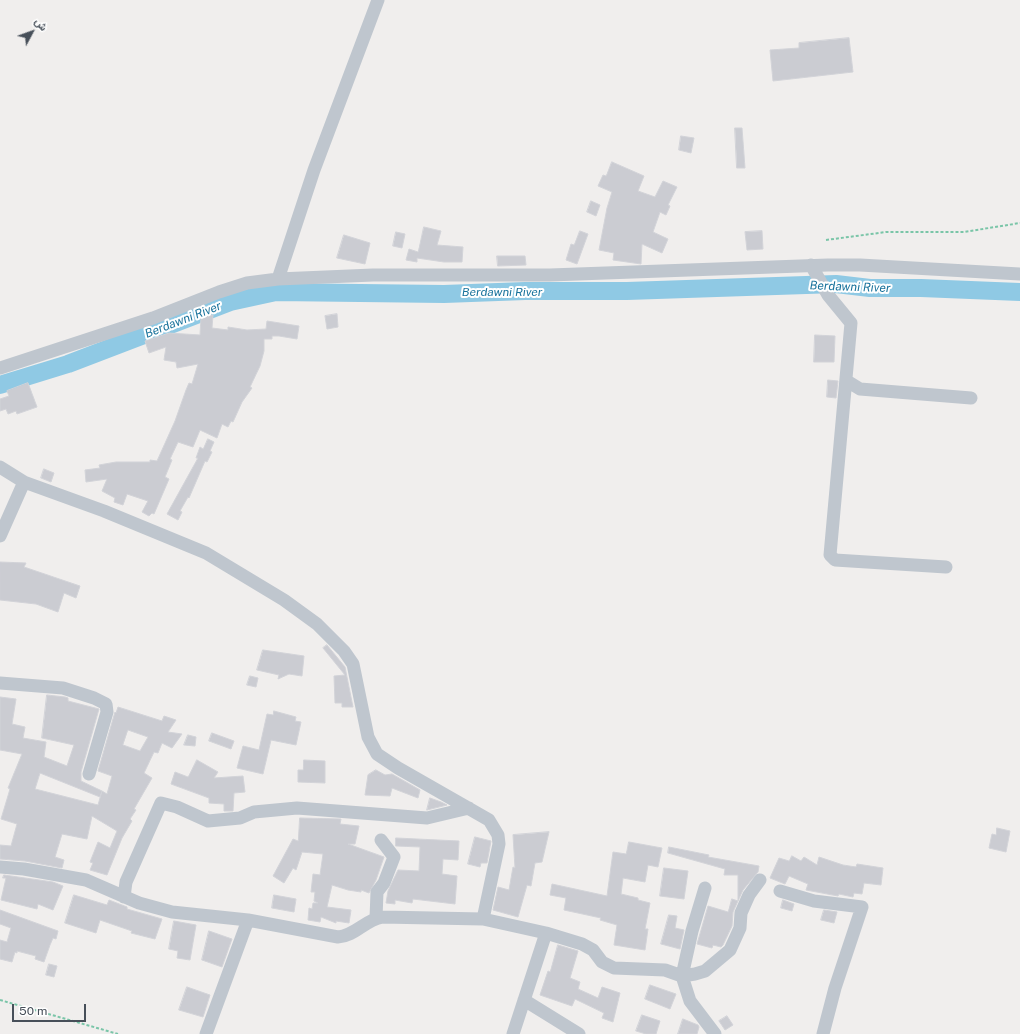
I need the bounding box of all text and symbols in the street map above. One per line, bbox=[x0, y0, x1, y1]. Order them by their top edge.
north arrow bbox=[12, 12, 52, 52]
text: ش bbox=[32, 15, 50, 33]
water label: Berdawni River bbox=[809, 278, 891, 296]
water label: Berdawni River bbox=[462, 285, 542, 299]
water label: Berdawni River bbox=[143, 299, 223, 341]
scale bar bbox=[14, 996, 88, 1022]
text: 50 m bbox=[19, 1004, 47, 1018]

